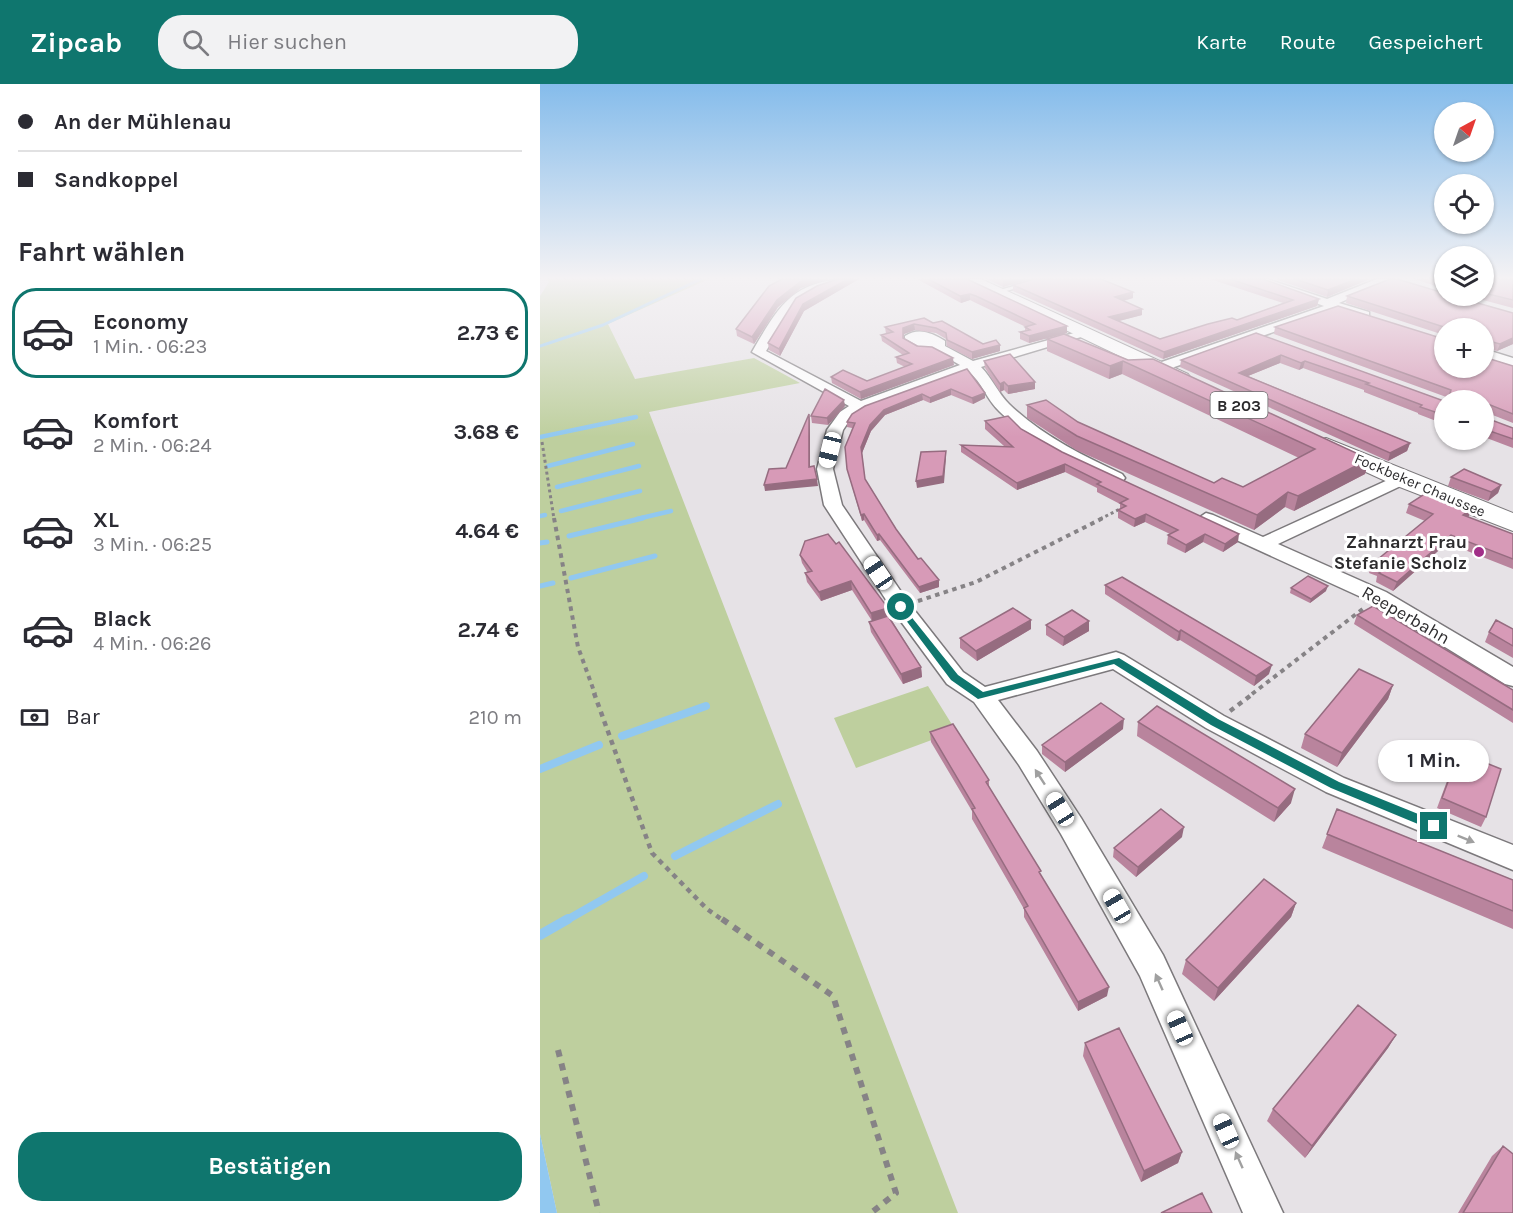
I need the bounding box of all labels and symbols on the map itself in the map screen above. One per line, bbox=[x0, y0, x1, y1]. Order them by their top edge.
north arrow bbox=[1434, 102, 1494, 162]
road number: B 203 bbox=[1210, 392, 1268, 418]
car bbox=[817, 430, 843, 470]
street label: Fockbeker Chaussee bbox=[1352, 449, 1488, 521]
place label: Zahnarzt Frau Stefanie Scholz bbox=[1334, 531, 1467, 574]
marker: Zahnarzt Frau Stefanie Scholz bbox=[1472, 545, 1486, 559]
car bbox=[860, 553, 896, 593]
street label: Reeperbahn bbox=[1358, 581, 1454, 649]
route start bbox=[887, 593, 914, 620]
callout: 1 Min. bbox=[1378, 739, 1490, 781]
one-way arrow bbox=[1035, 769, 1046, 785]
car bbox=[1043, 789, 1077, 829]
route end bbox=[1420, 812, 1447, 839]
one-way arrow bbox=[1458, 834, 1476, 844]
car bbox=[1100, 886, 1134, 926]
one-way arrow bbox=[1154, 972, 1164, 990]
car bbox=[1164, 1008, 1196, 1048]
car bbox=[1210, 1111, 1242, 1151]
one-way arrow bbox=[1234, 1151, 1243, 1168]

